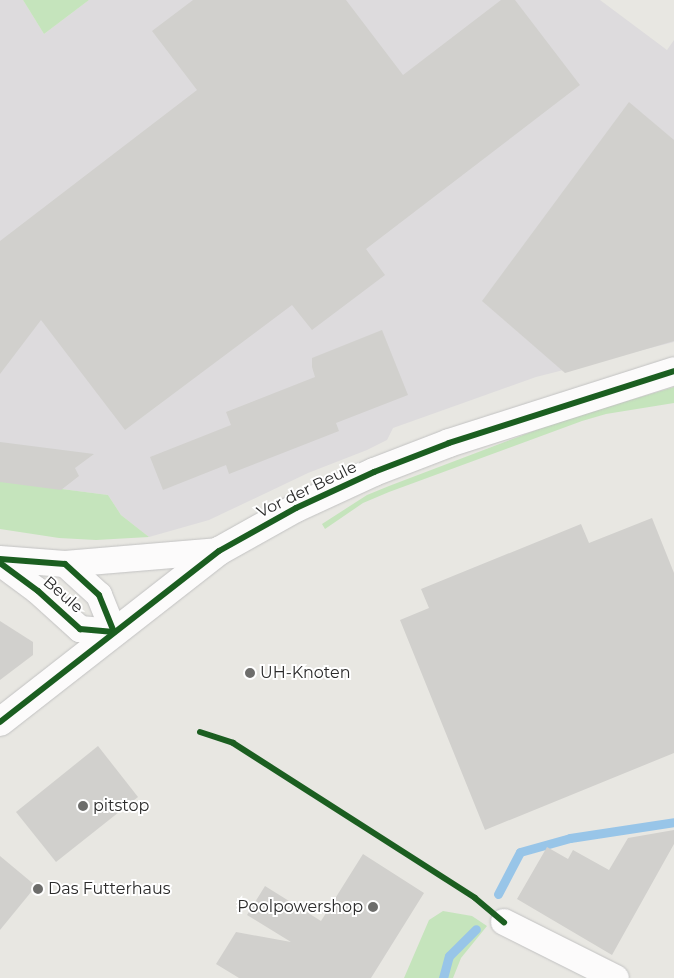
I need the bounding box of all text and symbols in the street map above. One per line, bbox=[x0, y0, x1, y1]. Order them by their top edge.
street label: Vor der Beule bbox=[254, 458, 360, 522]
street label: Beule bbox=[39, 573, 87, 617]
place label: UH-Knoten bbox=[260, 663, 351, 683]
marker: UH-Knoten bbox=[244, 667, 256, 679]
place label: pitstop bbox=[93, 796, 149, 816]
marker: pitstop bbox=[77, 800, 89, 812]
place label: Das Futterhaus bbox=[48, 879, 170, 899]
marker: Das Futterhaus bbox=[32, 883, 44, 895]
place label: Poolpowershop bbox=[237, 897, 363, 917]
marker: Poolpowershop bbox=[367, 901, 379, 913]

